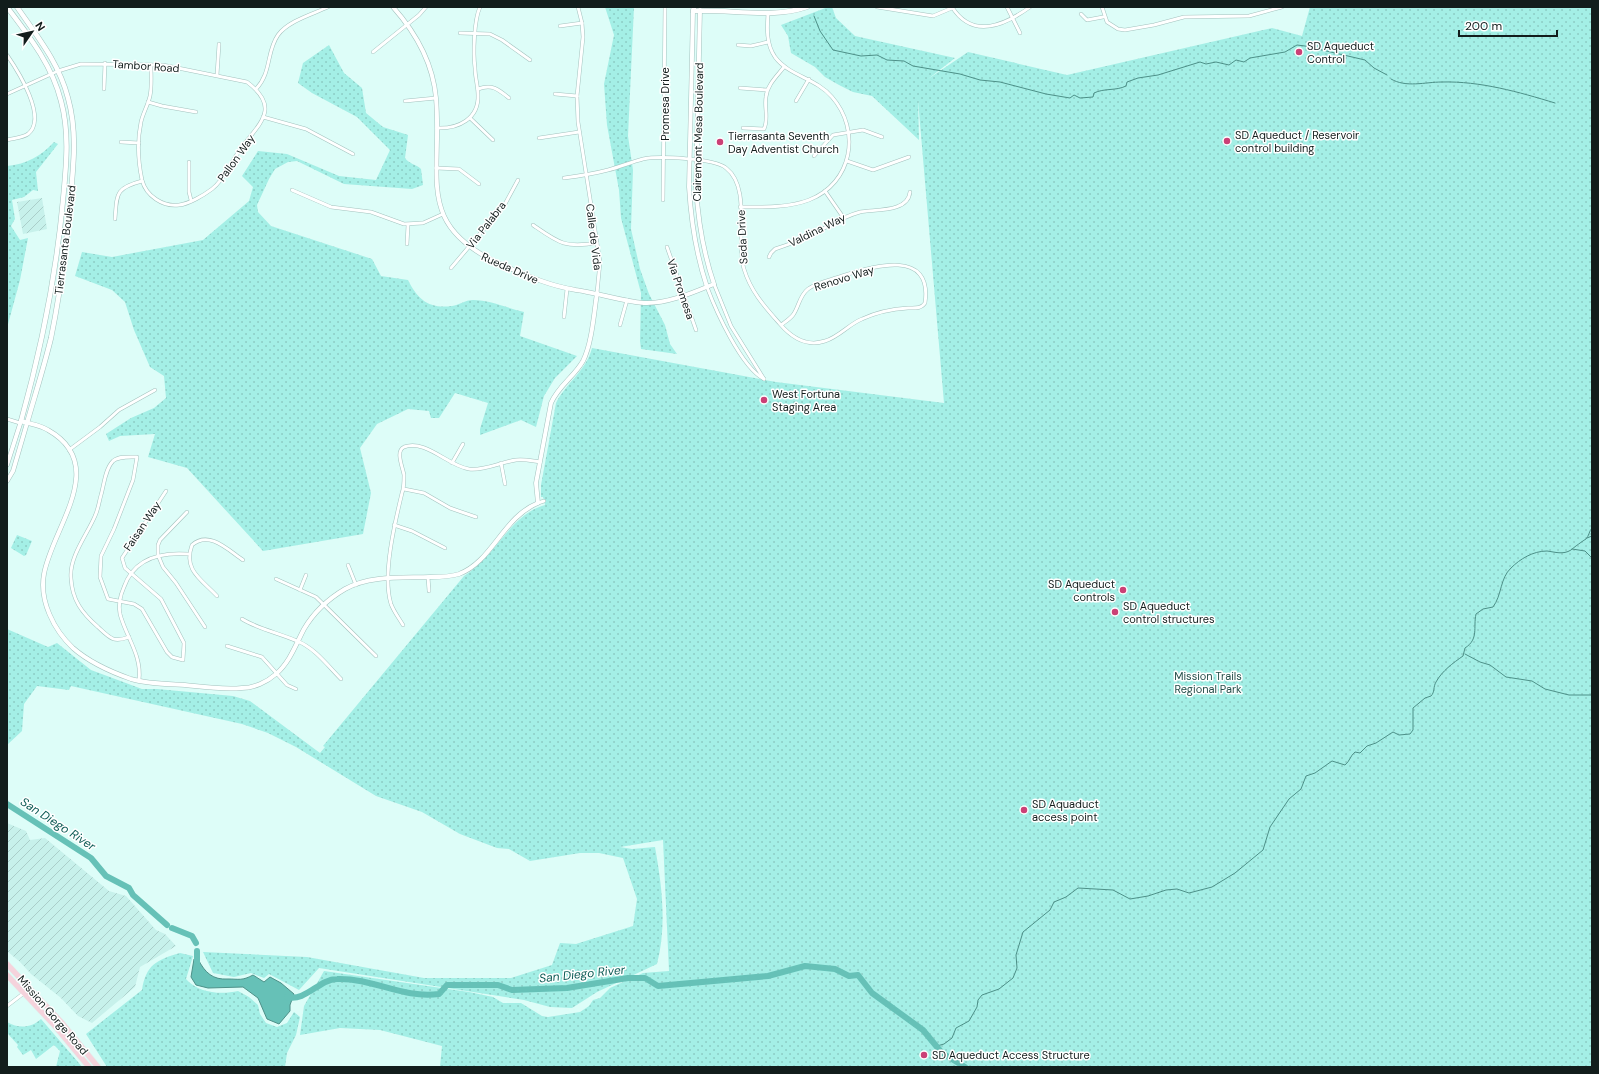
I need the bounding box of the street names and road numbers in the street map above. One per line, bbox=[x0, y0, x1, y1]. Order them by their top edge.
street label: Tambor Road bbox=[112, 57, 180, 75]
street label: Clairemont Mesa Boulevard bbox=[690, 62, 706, 202]
street label: Promesa Drive bbox=[658, 67, 672, 141]
street label: Pallon Way bbox=[214, 132, 258, 184]
street label: Tierrasanta Boulevard bbox=[51, 184, 79, 296]
street label: Via Palabra bbox=[463, 198, 509, 252]
street label: Calle de Vida bbox=[583, 203, 605, 271]
street label: Seda Drive bbox=[734, 209, 750, 265]
street label: Valdina Way bbox=[786, 210, 848, 250]
street label: Rueda Drive bbox=[479, 249, 541, 287]
street label: Via Promesa bbox=[664, 257, 698, 321]
street label: Renovo Way bbox=[812, 262, 876, 294]
street label: Faisan Way bbox=[120, 498, 164, 554]
street label: Mission Gorge Road bbox=[15, 972, 91, 1058]

